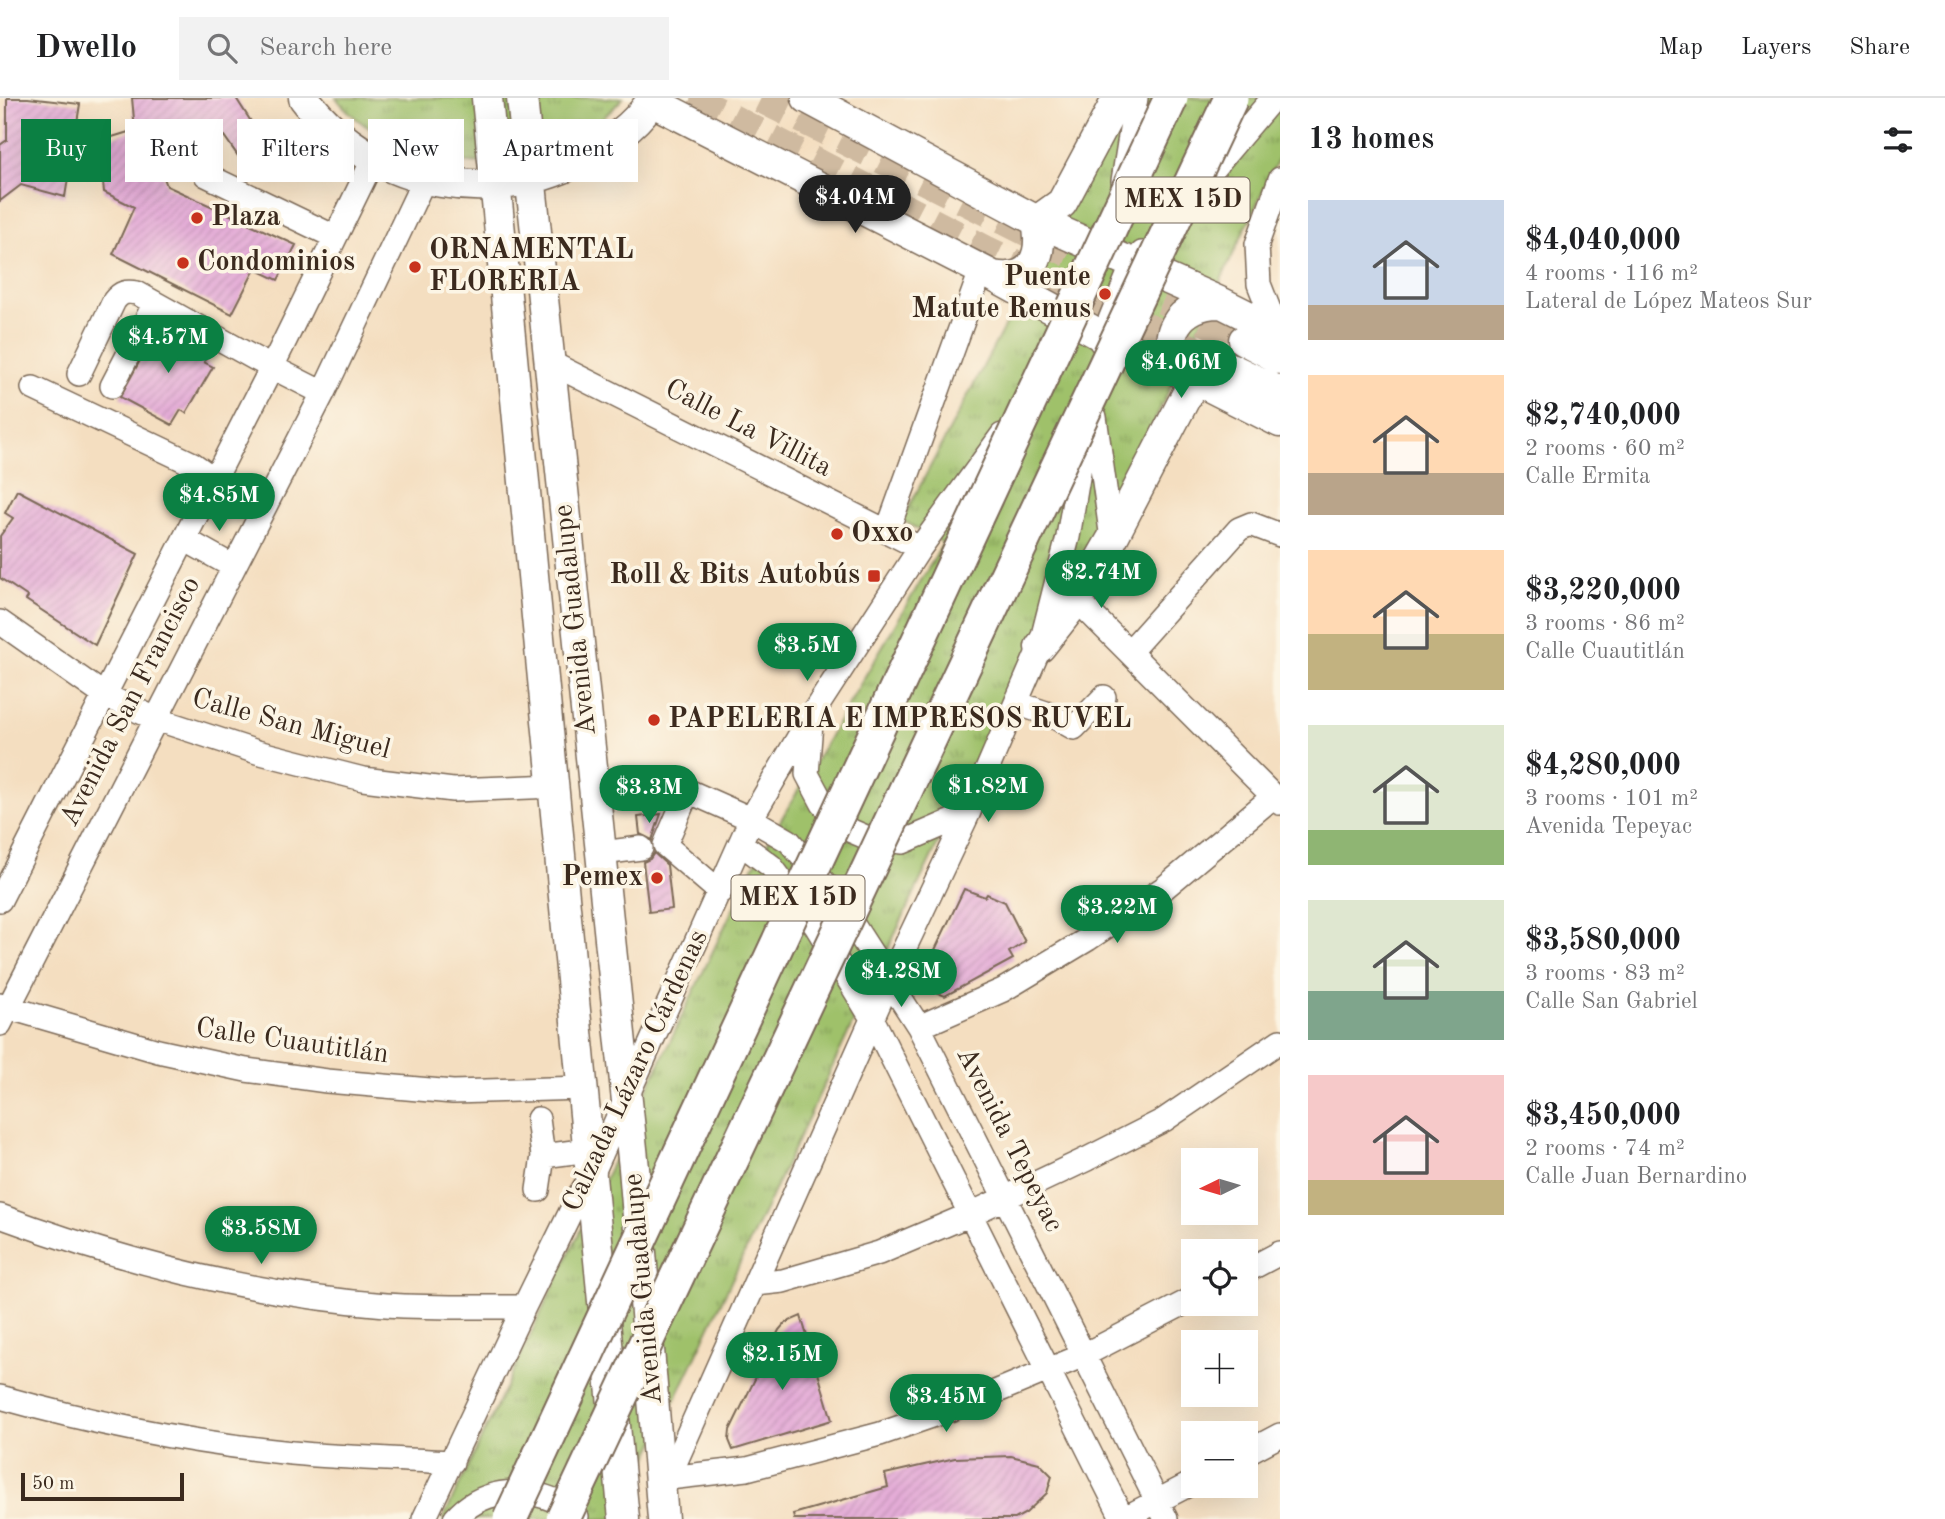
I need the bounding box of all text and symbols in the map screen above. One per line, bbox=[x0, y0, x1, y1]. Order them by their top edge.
search box bbox=[179, 17, 669, 80]
icon: search bbox=[203, 29, 241, 67]
text: Dwello bbox=[35, 32, 137, 65]
text: Search here bbox=[259, 35, 392, 61]
text: Map bbox=[1659, 36, 1703, 60]
text: Layers bbox=[1741, 36, 1811, 60]
text: Share bbox=[1849, 36, 1910, 60]
chip: Buy bbox=[21, 119, 111, 182]
chip: Rent bbox=[125, 119, 223, 182]
chip: Filters bbox=[237, 119, 354, 182]
chip: New bbox=[368, 119, 464, 182]
chip: Apartment bbox=[478, 119, 638, 182]
icon: filters bbox=[1879, 121, 1917, 159]
text: 13 homes bbox=[1308, 125, 1434, 155]
pin: $4.04M bbox=[798, 176, 912, 235]
road number: MEX 15D bbox=[1116, 178, 1250, 222]
text: $4.04M bbox=[815, 186, 895, 209]
place label: Plaza bbox=[211, 204, 281, 232]
marker: Plaza bbox=[189, 210, 205, 226]
text: $4,040,000 bbox=[1525, 226, 1681, 256]
icon: home bbox=[1364, 228, 1448, 312]
place label: ORNAMENTAL FLORERIA bbox=[429, 237, 634, 297]
place label: Condominios bbox=[197, 249, 355, 277]
marker: Condominios bbox=[175, 255, 191, 271]
marker: ORNAMENTAL FLORERIA bbox=[407, 259, 423, 275]
text: 4 rooms · 116 m² bbox=[1525, 262, 1698, 285]
place label: Puente Matute Remus bbox=[912, 264, 1091, 324]
marker: Puente Matute Remus bbox=[1097, 286, 1113, 302]
text: Lateral de López Mateos Sur bbox=[1525, 290, 1812, 313]
pin: $4.57M bbox=[111, 316, 225, 375]
text: $4.57M bbox=[128, 326, 208, 349]
pin: $4.06M bbox=[1124, 341, 1238, 400]
text: $4.06M bbox=[1141, 351, 1221, 374]
street label: Calle La Villita bbox=[660, 375, 836, 483]
text: $2,740,000 bbox=[1525, 401, 1681, 431]
icon: home bbox=[1364, 403, 1448, 487]
text: 2 rooms · 60 m² bbox=[1525, 437, 1685, 460]
text: Calle Ermita bbox=[1525, 465, 1650, 488]
pin: $4.85M bbox=[162, 474, 276, 533]
text: $4.85M bbox=[179, 484, 259, 507]
street label: Avenida Guadalupe bbox=[550, 503, 602, 737]
place label: Oxxo bbox=[851, 520, 913, 548]
marker: Oxxo bbox=[829, 526, 845, 542]
pin: $2.74M bbox=[1044, 550, 1158, 610]
text: $2.74M bbox=[1061, 561, 1141, 584]
place label: Roll & Bits Autobús bbox=[609, 562, 860, 590]
marker: Roll & Bits Autobús bbox=[866, 568, 882, 584]
street label: Avenida San Francisco bbox=[56, 572, 206, 832]
text: $3,220,000 bbox=[1525, 576, 1681, 606]
icon: home bbox=[1364, 578, 1448, 662]
text: 3 rooms · 86 m² bbox=[1525, 612, 1685, 635]
pin: $3.5M bbox=[758, 624, 856, 683]
text: $3.5M bbox=[774, 634, 840, 657]
text: Calle Cuautitlán bbox=[1525, 640, 1685, 663]
street label: Calle San Miguel bbox=[189, 685, 393, 765]
place label: PAPELERIA E IMPRESOS RUVEL bbox=[668, 706, 1131, 734]
marker: PAPELERIA E IMPRESOS RUVEL bbox=[646, 712, 662, 728]
text: $4,280,000 bbox=[1525, 751, 1681, 781]
icon: home bbox=[1364, 753, 1448, 837]
pin: $1.82M bbox=[931, 764, 1045, 824]
pin: $3.3M bbox=[600, 766, 698, 825]
text: $1.82M bbox=[948, 775, 1028, 798]
text: $3.3M bbox=[616, 776, 682, 799]
text: 3 rooms · 101 m² bbox=[1525, 787, 1698, 810]
text: Avenida Tepeyac bbox=[1525, 815, 1692, 838]
place label: Pemex bbox=[561, 864, 643, 892]
marker: Pemex bbox=[649, 870, 665, 886]
road number: MEX 15D bbox=[732, 876, 864, 920]
pin: $3.22M bbox=[1060, 886, 1174, 945]
text: $3.22M bbox=[1077, 896, 1157, 919]
street label: Calzada Lázaro Cárdenas bbox=[558, 926, 714, 1216]
text: $3,580,000 bbox=[1525, 926, 1681, 956]
icon: home bbox=[1364, 928, 1448, 1012]
pin: $4.28M bbox=[844, 950, 958, 1009]
text: $4.28M bbox=[861, 960, 941, 983]
text: 3 rooms · 83 m² bbox=[1525, 962, 1685, 985]
text: Calle San Gabriel bbox=[1525, 990, 1698, 1013]
street label: Calle Cuautitlán bbox=[194, 1015, 390, 1069]
street label: Avenida Tepeyac bbox=[950, 1043, 1068, 1237]
text: $3,450,000 bbox=[1525, 1101, 1681, 1131]
icon: home bbox=[1364, 1103, 1448, 1187]
text: 2 rooms · 74 m² bbox=[1525, 1137, 1685, 1160]
north arrow bbox=[1181, 1148, 1258, 1225]
map controls bbox=[1181, 1148, 1258, 1498]
text: Calle Juan Bernardino bbox=[1525, 1165, 1747, 1188]
street label: Avenida Guadalupe bbox=[620, 1172, 668, 1406]
pin: $3.58M bbox=[204, 1206, 318, 1266]
text: $3.58M bbox=[221, 1217, 301, 1240]
button: locate bbox=[1181, 1239, 1258, 1316]
button: + bbox=[1181, 1330, 1258, 1407]
pin: $2.15M bbox=[725, 1332, 839, 1392]
text: $2.15M bbox=[742, 1343, 822, 1366]
pin: $3.45M bbox=[889, 1374, 1003, 1434]
text: $3.45M bbox=[906, 1385, 986, 1408]
button: − bbox=[1181, 1421, 1258, 1498]
scale bar bbox=[21, 1470, 184, 1502]
text: 50 m bbox=[32, 1475, 74, 1494]

